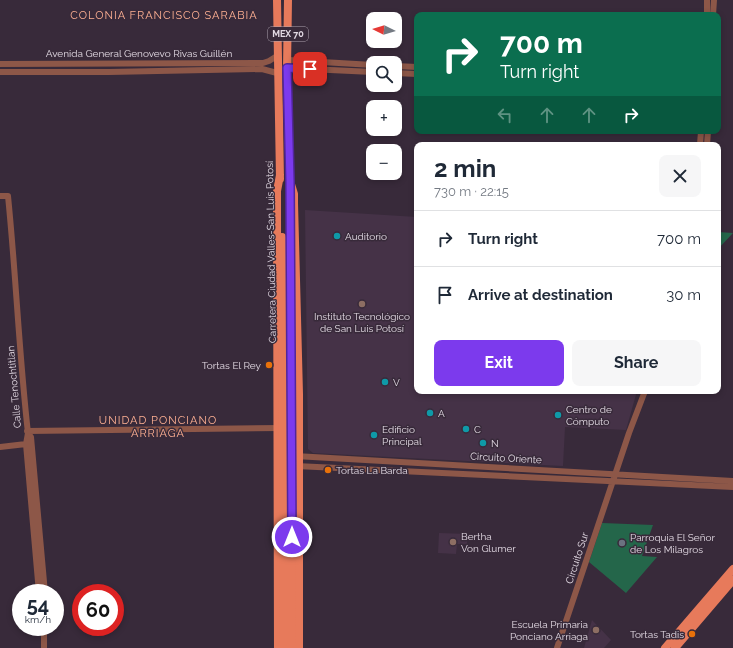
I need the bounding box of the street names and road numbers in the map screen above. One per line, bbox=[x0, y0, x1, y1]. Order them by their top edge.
road number: MEX 70 bbox=[268, 27, 308, 41]
street label: Avenida General Genovevo Rivas Guillén bbox=[46, 48, 232, 59]
street label: Carretera Ciudad Valles-San Luis Potosí bbox=[264, 160, 278, 343]
street label: Calle Tenochtitlan bbox=[5, 345, 23, 429]
street label: Circuito Oriente bbox=[470, 451, 542, 465]
street label: Circuito Sur bbox=[564, 530, 591, 585]

